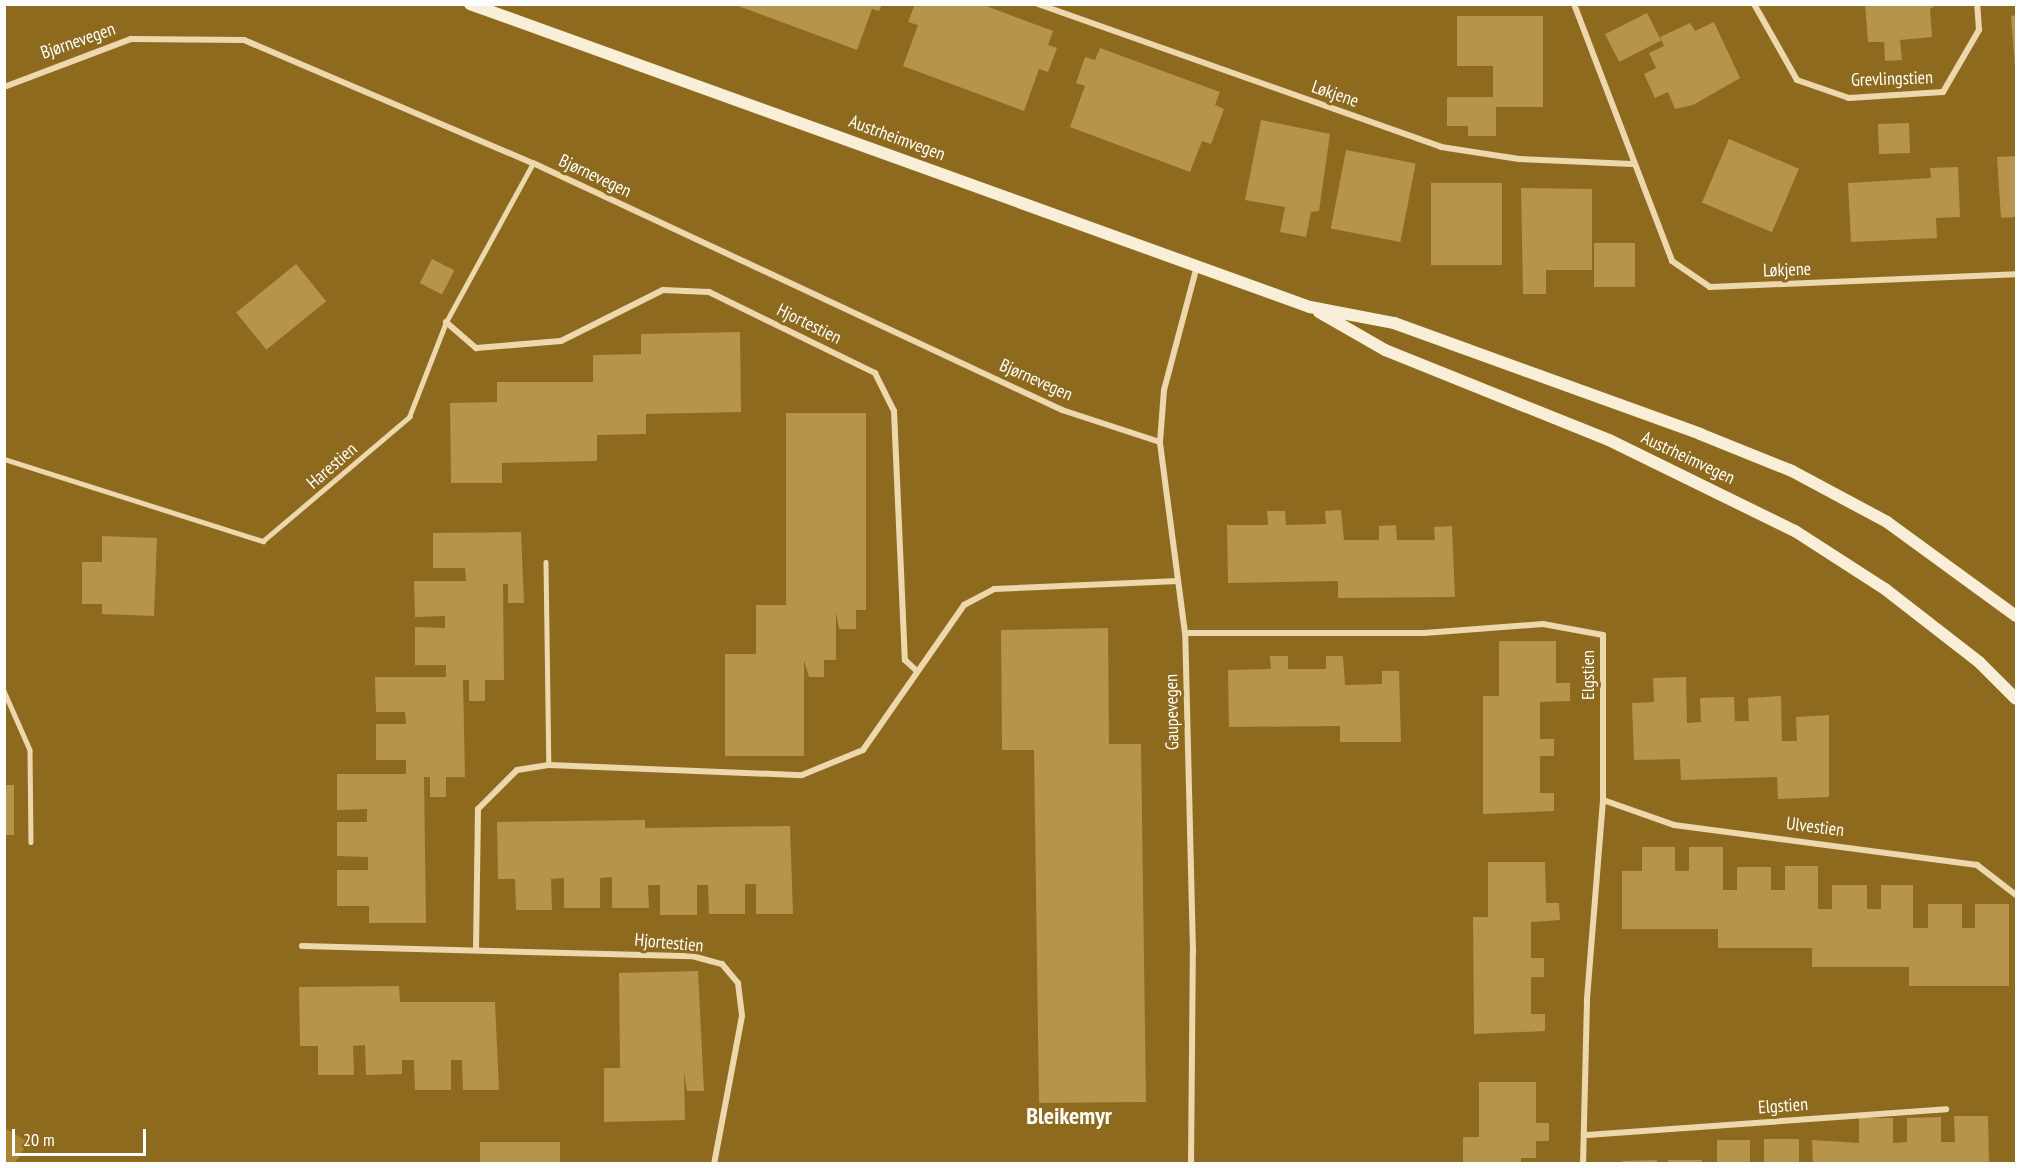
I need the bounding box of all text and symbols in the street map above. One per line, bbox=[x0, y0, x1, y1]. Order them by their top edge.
street label: Bjørnevegen bbox=[38, 18, 118, 64]
street label: Grevlingstien bbox=[1851, 67, 1933, 91]
street label: Løkjene bbox=[1309, 76, 1361, 112]
street label: Austrheimvegen bbox=[846, 111, 948, 165]
street label: Bjørnevegen bbox=[555, 150, 635, 202]
street label: Løkjene bbox=[1763, 258, 1811, 282]
street label: Hjortestien bbox=[773, 299, 845, 349]
street label: Bjørnevegen bbox=[996, 354, 1076, 406]
street label: Austrheimvegen bbox=[1638, 427, 1738, 489]
street label: Harestien bbox=[302, 438, 362, 494]
street label: Elgstien bbox=[1577, 650, 1599, 700]
street label: Gaupevegen bbox=[1161, 674, 1183, 750]
street label: Ulvestien bbox=[1785, 813, 1845, 841]
street label: Hjortestien bbox=[634, 929, 704, 957]
street label: Elgstien bbox=[1757, 1093, 1809, 1119]
district label: Bleikemyr bbox=[1026, 1102, 1112, 1130]
scale bar bbox=[15, 1117, 148, 1155]
text: 20 m bbox=[23, 1128, 55, 1151]

